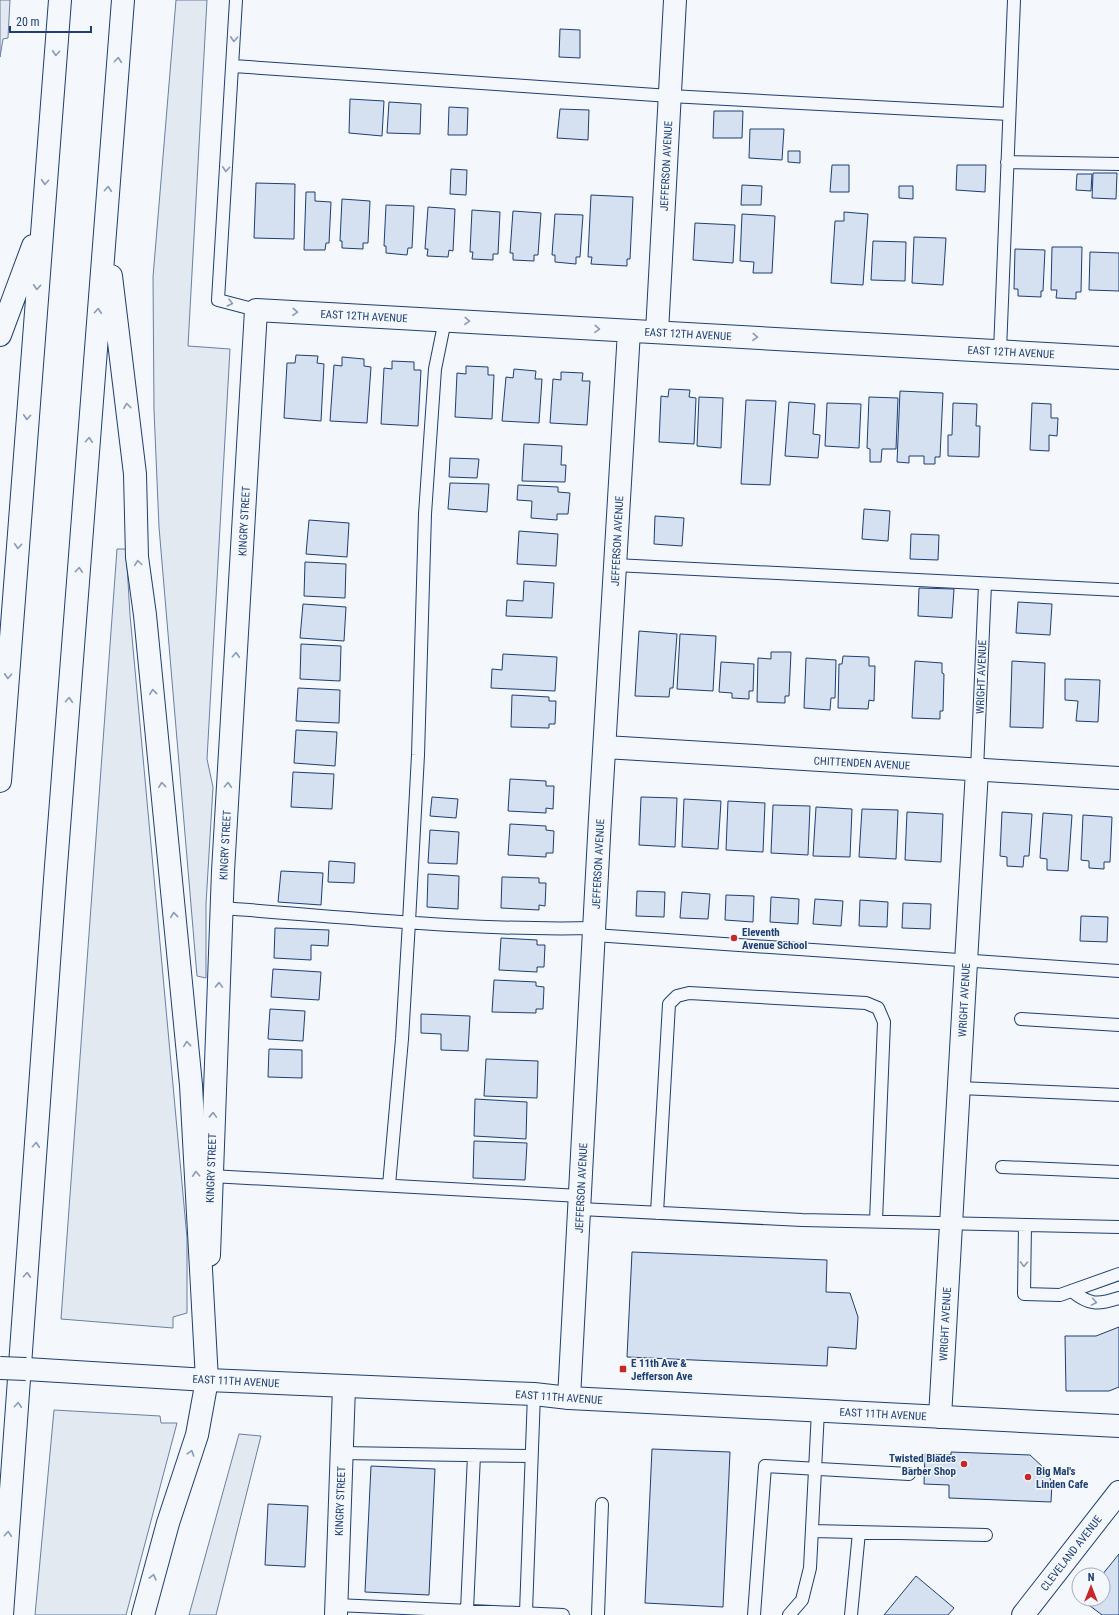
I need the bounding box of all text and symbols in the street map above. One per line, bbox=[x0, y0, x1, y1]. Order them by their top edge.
scale bar bbox=[10, 8, 91, 34]
text: 20 m bbox=[16, 15, 40, 29]
one-way arrow bbox=[230, 36, 238, 42]
one-way arrow bbox=[51, 50, 60, 56]
one-way arrow bbox=[114, 56, 123, 63]
street label: JEFFERSON AVENUE bbox=[658, 120, 675, 211]
one-way arrow bbox=[222, 166, 231, 172]
one-way arrow bbox=[41, 179, 50, 185]
one-way arrow bbox=[103, 186, 112, 192]
one-way arrow bbox=[33, 284, 42, 290]
one-way arrow bbox=[226, 299, 233, 307]
one-way arrow bbox=[94, 308, 103, 314]
one-way arrow bbox=[292, 308, 298, 316]
street label: EAST 12TH AVENUE bbox=[320, 308, 409, 325]
one-way arrow bbox=[464, 317, 470, 326]
one-way arrow bbox=[594, 324, 600, 333]
street label: EAST 12TH AVENUE bbox=[644, 326, 733, 343]
one-way arrow bbox=[751, 333, 758, 342]
street label: EAST 12TH AVENUE bbox=[967, 344, 1056, 361]
one-way arrow bbox=[123, 403, 132, 409]
one-way arrow bbox=[23, 414, 32, 420]
one-way arrow bbox=[84, 437, 93, 443]
street label: KINGRY STREET bbox=[236, 485, 253, 556]
street label: JEFFERSON AVENUE bbox=[609, 495, 626, 586]
one-way arrow bbox=[13, 543, 22, 549]
one-way arrow bbox=[134, 560, 143, 566]
one-way arrow bbox=[75, 567, 84, 573]
street label: WRIGHT AVENUE bbox=[974, 639, 989, 714]
one-way arrow bbox=[231, 652, 240, 658]
one-way arrow bbox=[3, 673, 12, 679]
one-way arrow bbox=[148, 689, 157, 695]
one-way arrow bbox=[65, 696, 74, 703]
street label: CHITTENDEN AVENUE bbox=[813, 754, 911, 773]
one-way arrow bbox=[157, 782, 166, 788]
one-way arrow bbox=[224, 782, 233, 788]
street label: KINGRY STREET bbox=[217, 809, 234, 880]
street label: JEFFERSON AVENUE bbox=[590, 818, 607, 909]
one-way arrow bbox=[170, 911, 179, 918]
place label: Eleventh Avenue School bbox=[742, 926, 807, 952]
marker: Eleventh Avenue School bbox=[729, 933, 739, 943]
street label: WRIGHT AVENUE bbox=[956, 962, 973, 1037]
one-way arrow bbox=[214, 982, 223, 988]
one-way arrow bbox=[183, 1041, 192, 1047]
one-way arrow bbox=[209, 1111, 218, 1118]
street label: KINGRY STREET bbox=[204, 1133, 219, 1203]
one-way arrow bbox=[32, 1142, 41, 1148]
street label: JEFFERSON AVENUE bbox=[573, 1142, 590, 1233]
one-way arrow bbox=[191, 1171, 200, 1177]
one-way arrow bbox=[1020, 1261, 1028, 1267]
one-way arrow bbox=[23, 1272, 32, 1278]
street label: WRIGHT AVENUE bbox=[937, 1286, 954, 1361]
one-way arrow bbox=[1091, 1298, 1097, 1306]
place label: E 11th Ave & Jefferson Ave bbox=[631, 1357, 693, 1383]
marker: E 11th Ave & Jefferson Ave bbox=[618, 1364, 628, 1374]
street label: EAST 11TH AVENUE bbox=[192, 1373, 281, 1390]
street label: EAST 11TH AVENUE bbox=[515, 1388, 604, 1407]
one-way arrow bbox=[14, 1402, 23, 1408]
street label: EAST 11TH AVENUE bbox=[839, 1406, 928, 1423]
one-way arrow bbox=[186, 1450, 195, 1457]
place label: Twisted Blades Barber Shop bbox=[889, 1452, 957, 1478]
marker: Twisted Blades Barber Shop bbox=[959, 1459, 969, 1469]
place label: Big Mal's Linden Cafe bbox=[1036, 1465, 1088, 1491]
street label: KINGRY STREET bbox=[333, 1466, 348, 1536]
marker: Big Mal's Linden Cafe bbox=[1023, 1472, 1033, 1482]
street label: CLEVELAND AVENUE bbox=[1038, 1513, 1104, 1593]
one-way arrow bbox=[4, 1531, 13, 1537]
north arrow bbox=[1071, 1567, 1111, 1607]
one-way arrow bbox=[148, 1574, 157, 1581]

